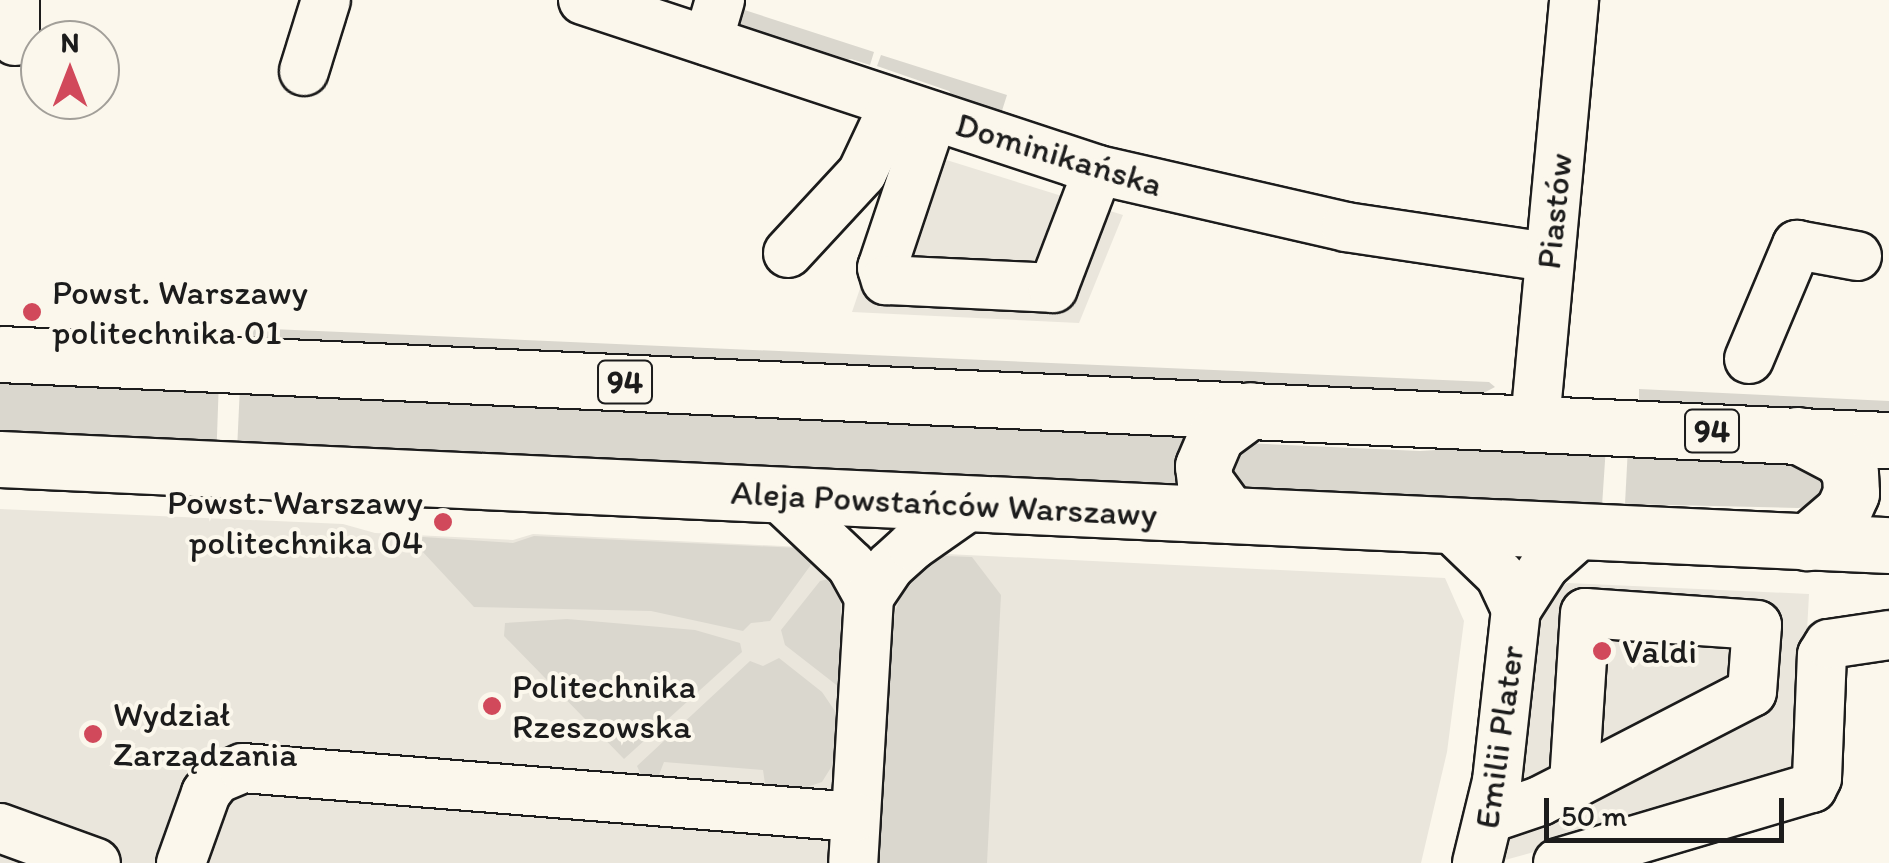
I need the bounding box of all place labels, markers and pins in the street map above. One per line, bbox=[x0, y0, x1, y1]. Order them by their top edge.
place label: Powst. Warszawy politechnika 01 bbox=[52, 271, 308, 353]
marker: Powst. Warszawy politechnika 01 bbox=[21, 301, 43, 323]
place label: Powst. Warszawy politechnika 04 bbox=[167, 481, 423, 563]
marker: Powst. Warszawy politechnika 04 bbox=[432, 511, 454, 533]
place label: Valdi bbox=[1622, 630, 1697, 672]
marker: Valdi bbox=[1591, 640, 1613, 662]
place label: Politechnika Rzeszowska bbox=[512, 665, 696, 747]
place label: Wydział Zarządzania bbox=[113, 693, 297, 775]
marker: Politechnika Rzeszowska bbox=[481, 695, 503, 717]
marker: Wydział Zarządzania bbox=[82, 723, 104, 745]

